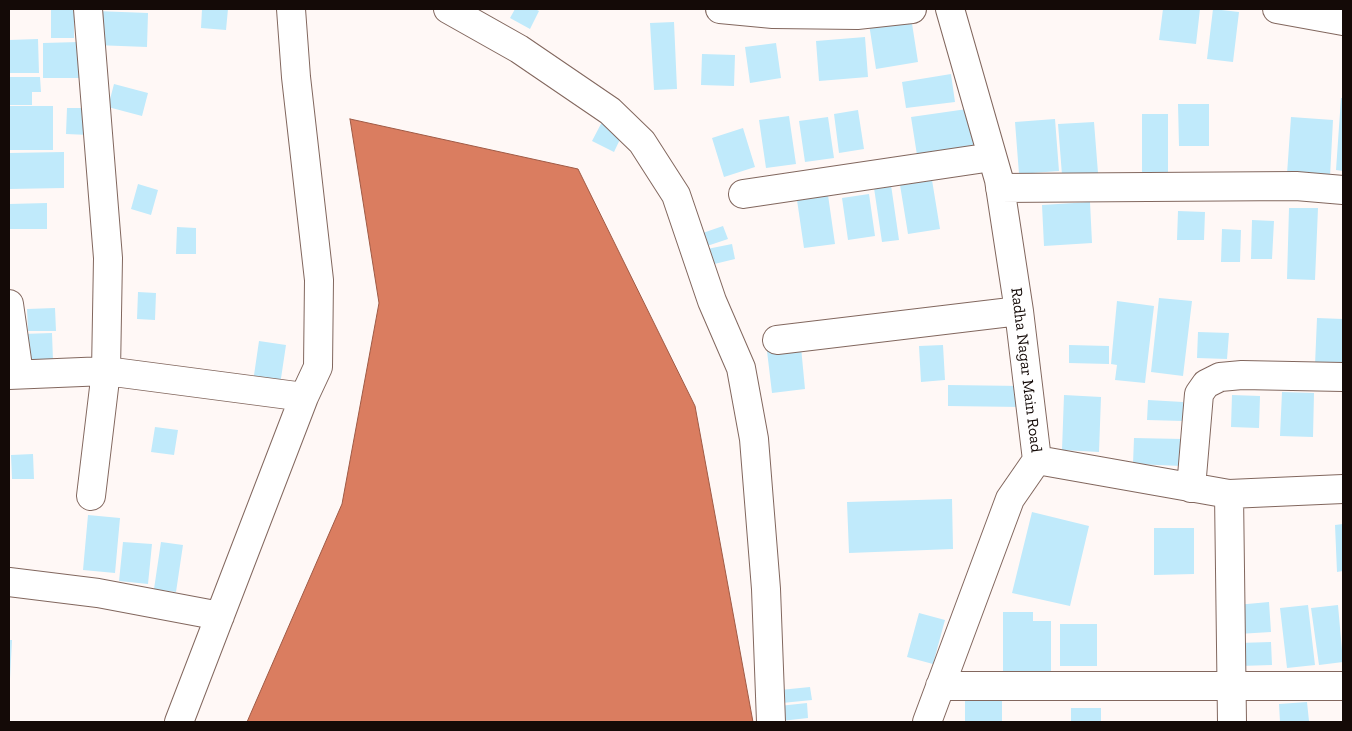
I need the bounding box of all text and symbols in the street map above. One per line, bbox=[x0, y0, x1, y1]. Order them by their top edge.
street label: Radha Nagar Main Road bbox=[1006, 286, 1046, 454]

